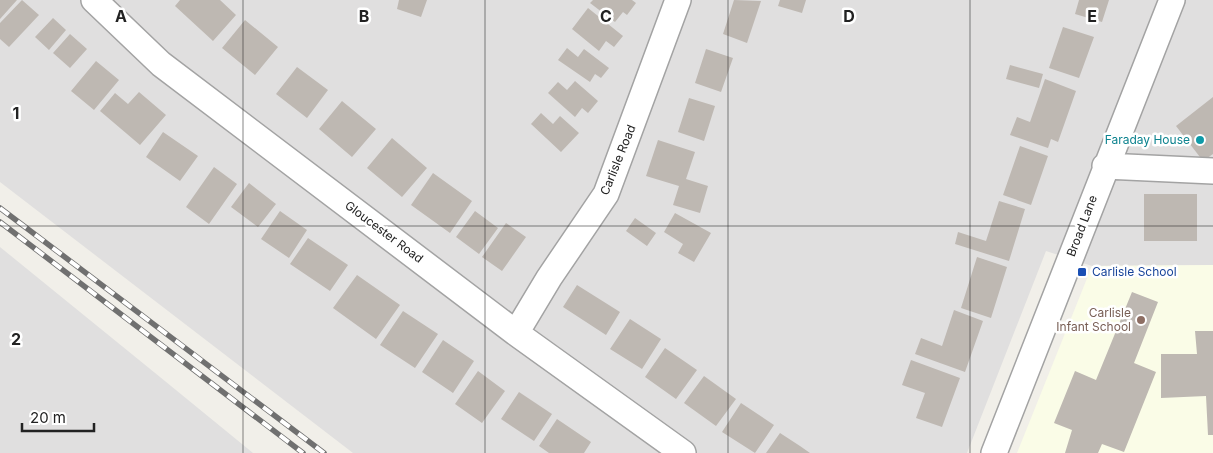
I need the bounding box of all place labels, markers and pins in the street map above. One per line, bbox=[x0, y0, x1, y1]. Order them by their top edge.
place label: Faraday House bbox=[1105, 132, 1190, 147]
marker: Faraday House bbox=[1194, 134, 1206, 146]
place label: Carlisle School bbox=[1092, 264, 1177, 279]
marker: Carlisle School bbox=[1076, 266, 1088, 278]
place label: Carlisle Infant School bbox=[1056, 305, 1131, 334]
marker: Carlisle Infant School bbox=[1135, 314, 1147, 326]

